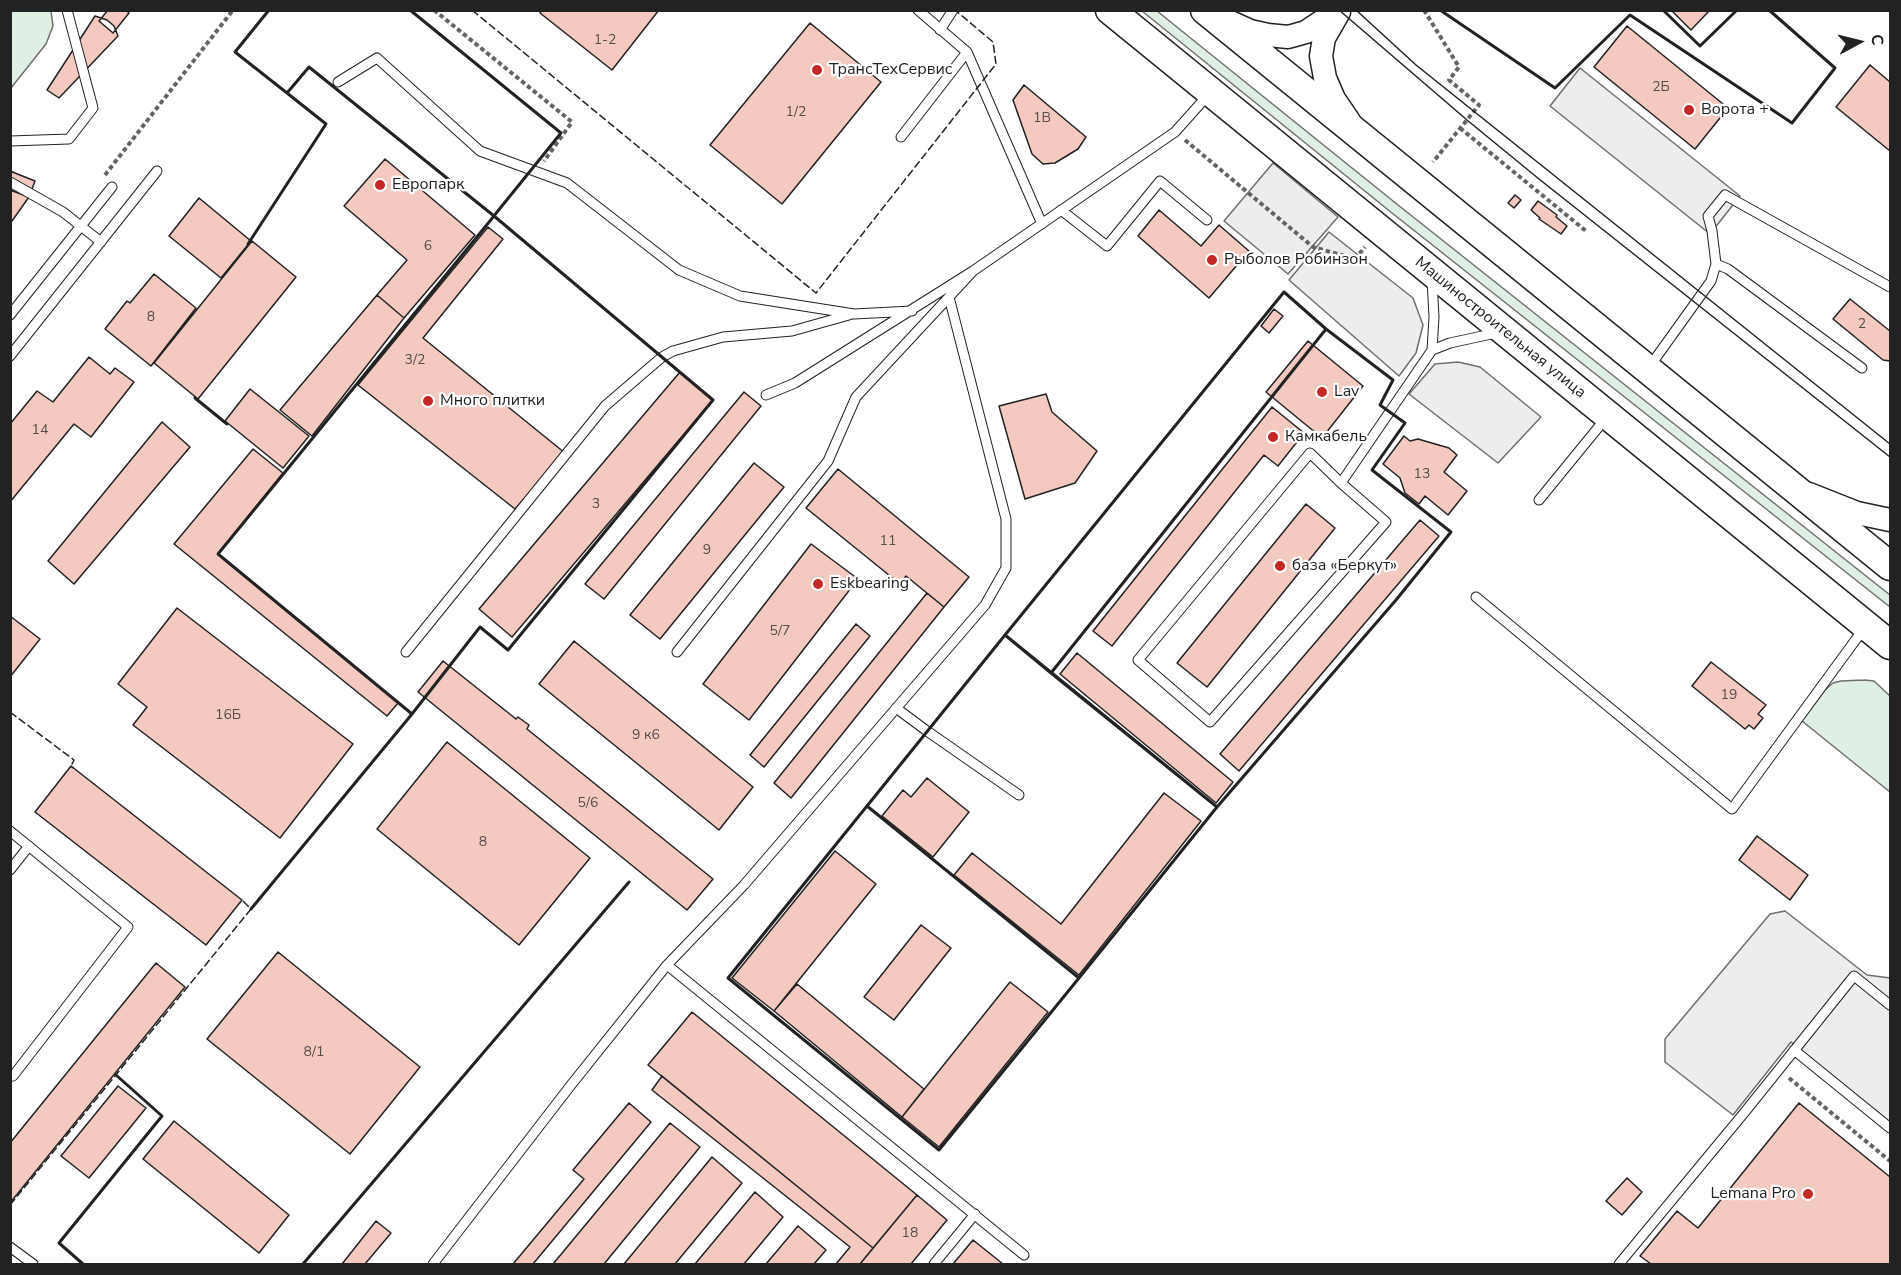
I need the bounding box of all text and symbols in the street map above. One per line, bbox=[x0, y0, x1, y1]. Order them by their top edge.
north arrow bbox=[1829, 12, 1889, 72]
house number: 1-2 bbox=[594, 33, 616, 49]
text: С bbox=[1865, 33, 1888, 47]
place label: ТрансТехСервис bbox=[829, 60, 952, 80]
marker: ТрансТехСервис bbox=[810, 63, 824, 77]
house number: 2Б bbox=[1652, 80, 1670, 96]
place label: Ворота + bbox=[1701, 100, 1769, 120]
marker: Ворота + bbox=[1682, 103, 1696, 117]
house number: 1/2 bbox=[786, 105, 806, 121]
house number: 1В bbox=[1033, 111, 1051, 127]
place label: Европарк bbox=[392, 175, 464, 195]
marker: Европарк bbox=[373, 178, 387, 192]
house number: 6 bbox=[424, 239, 432, 255]
place label: Рыболов Робинзон bbox=[1224, 250, 1368, 270]
marker: Рыболов Робинзон bbox=[1205, 253, 1219, 267]
street label: Машиностроительная улица bbox=[1411, 253, 1589, 403]
house number: 8 bbox=[147, 310, 155, 326]
house number: 2 bbox=[1858, 317, 1866, 333]
house number: 3/2 bbox=[405, 353, 425, 369]
place label: Lav bbox=[1334, 382, 1359, 402]
marker: Lav bbox=[1315, 385, 1329, 399]
place label: Много плитки bbox=[440, 391, 545, 411]
marker: Много плитки bbox=[421, 394, 435, 408]
house number: 14 bbox=[32, 423, 48, 439]
place label: Камкабель bbox=[1285, 427, 1367, 447]
marker: Камкабель bbox=[1266, 430, 1280, 444]
house number: 13 bbox=[1414, 467, 1430, 483]
house number: 3 bbox=[592, 497, 600, 513]
house number: 11 bbox=[880, 534, 896, 550]
house number: 9 bbox=[703, 543, 711, 559]
place label: база «Беркут» bbox=[1292, 556, 1397, 576]
marker: база «Беркут» bbox=[1273, 559, 1287, 573]
place label: Eskbearing bbox=[830, 574, 909, 594]
marker: Eskbearing bbox=[811, 577, 825, 591]
house number: 5/7 bbox=[770, 624, 790, 640]
house number: 19 bbox=[1721, 688, 1737, 704]
house number: 16Б bbox=[215, 708, 241, 724]
house number: 9 к6 bbox=[632, 728, 660, 744]
house number: 5/6 bbox=[578, 796, 598, 812]
house number: 8 bbox=[479, 835, 487, 851]
house number: 8/1 bbox=[304, 1045, 324, 1061]
place label: Lemana Pro bbox=[1711, 1184, 1796, 1204]
marker: Lemana Pro bbox=[1801, 1187, 1815, 1201]
house number: 18 bbox=[902, 1226, 918, 1242]

